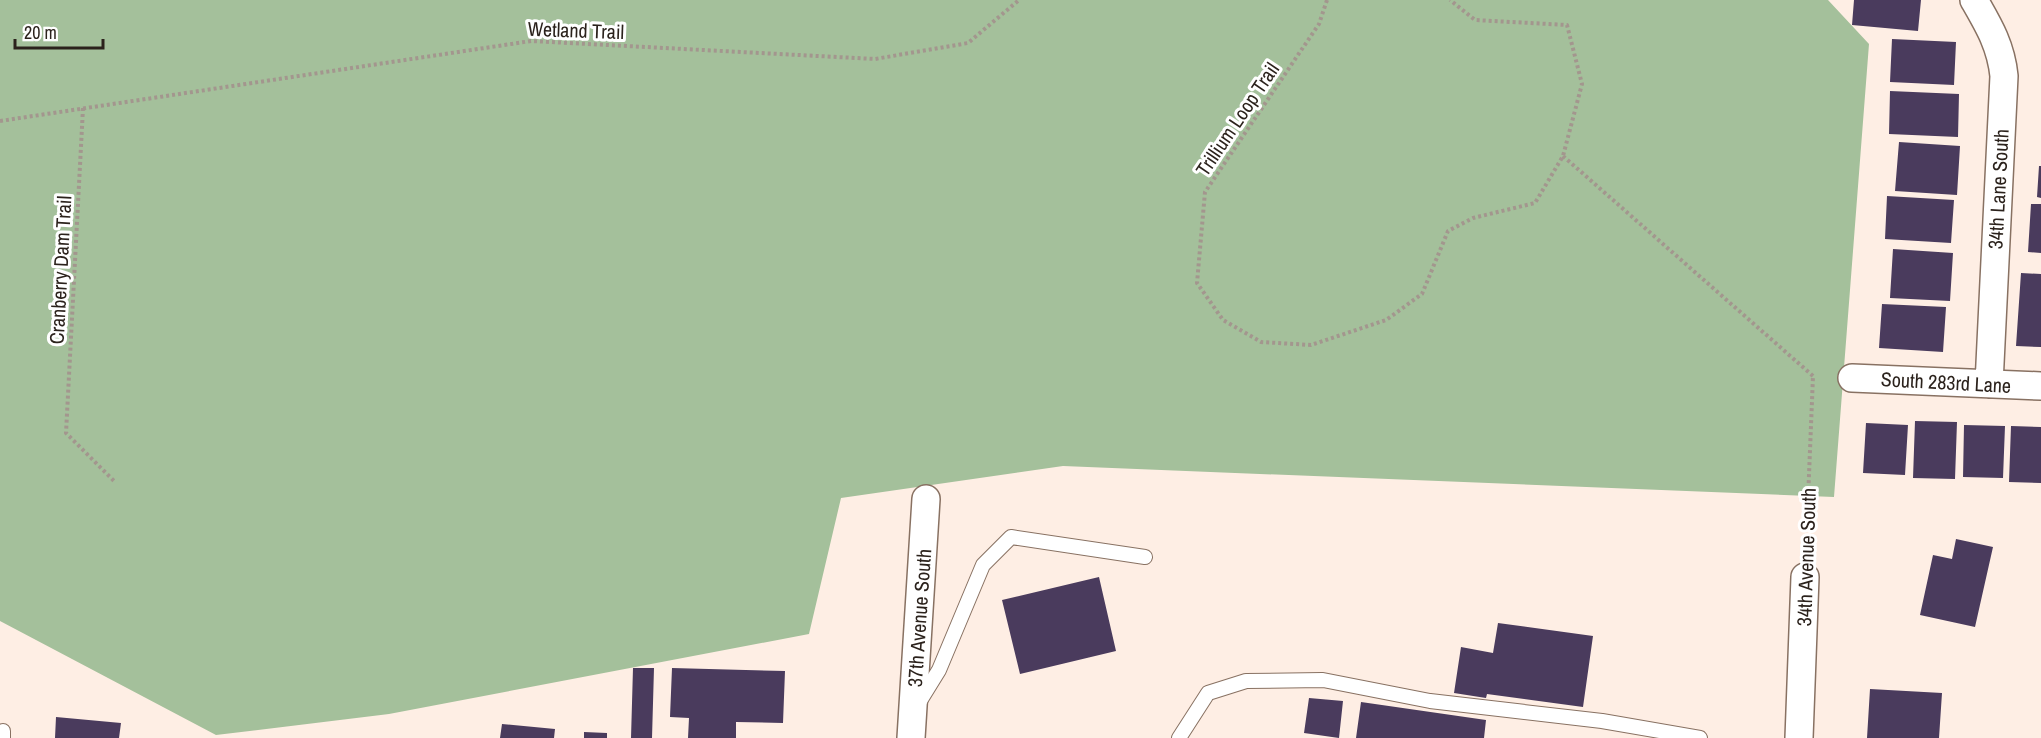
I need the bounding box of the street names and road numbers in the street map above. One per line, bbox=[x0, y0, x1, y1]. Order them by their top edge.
street label: Wetland Trail bbox=[527, 15, 625, 45]
street label: Trillium Loop Trail bbox=[1189, 57, 1285, 181]
street label: 34th Lane South bbox=[1981, 128, 2015, 250]
street label: Cranberry Dam Trail bbox=[43, 195, 77, 345]
street label: South 283rd Lane bbox=[1880, 365, 2012, 399]
street label: 34th Avenue South bbox=[1790, 487, 1822, 627]
street label: 37th Avenue South bbox=[901, 548, 937, 688]

